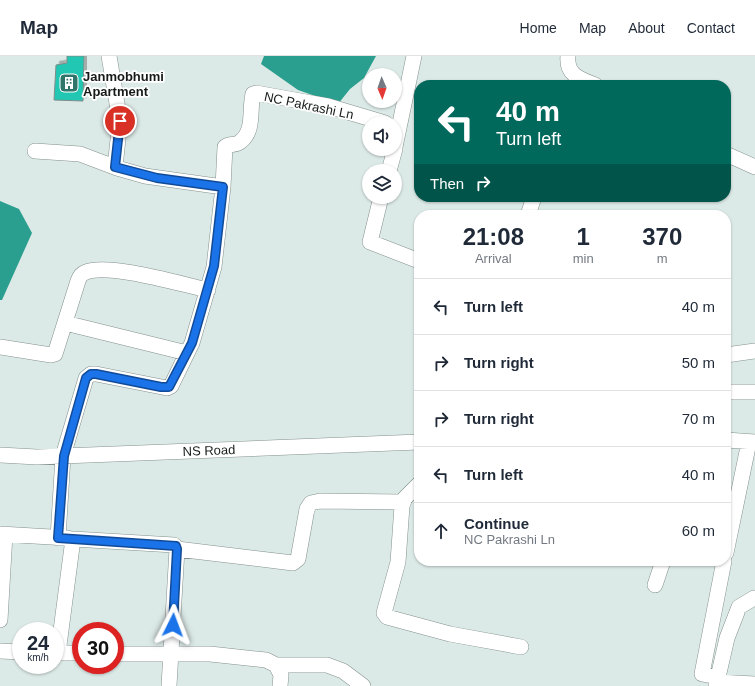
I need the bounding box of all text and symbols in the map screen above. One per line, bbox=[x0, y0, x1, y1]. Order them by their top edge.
text: Map bbox=[20, 17, 58, 38]
text: Home bbox=[520, 20, 557, 36]
text: Map bbox=[579, 20, 606, 36]
text: About bbox=[628, 20, 665, 36]
text: Contact bbox=[687, 20, 735, 36]
north arrow bbox=[362, 68, 402, 108]
map controls bbox=[362, 68, 402, 204]
place label: Janmobhumi Apartment bbox=[83, 69, 164, 99]
building icon: Janmobhumi Apartment bbox=[58, 72, 80, 94]
street label: NC Pakrashi Ln bbox=[263, 89, 355, 122]
icon: left bbox=[430, 96, 482, 148]
text: 40 m bbox=[496, 96, 560, 127]
pin bbox=[103, 104, 137, 138]
icon: arrive bbox=[109, 110, 131, 132]
button: sound bbox=[362, 116, 402, 156]
text: Turn left bbox=[496, 129, 561, 149]
button: layers bbox=[362, 164, 402, 204]
icon: right bbox=[472, 172, 494, 194]
text: Then bbox=[430, 175, 464, 192]
text: 21:08 bbox=[463, 223, 524, 250]
text: 1 bbox=[576, 223, 590, 250]
text: 370 bbox=[642, 223, 682, 250]
text: Arrival bbox=[475, 251, 512, 266]
text: min bbox=[573, 251, 594, 266]
text: m bbox=[657, 251, 668, 266]
icon: left bbox=[430, 296, 452, 318]
text: Turn left bbox=[464, 298, 523, 315]
text: 40 m bbox=[682, 298, 715, 315]
icon: right bbox=[430, 352, 452, 374]
text: Turn right bbox=[464, 354, 534, 371]
text: 50 m bbox=[682, 354, 715, 371]
icon: right bbox=[430, 408, 452, 430]
text: Turn right bbox=[464, 410, 534, 427]
text: 70 m bbox=[682, 410, 715, 427]
street label: NS Road bbox=[182, 442, 236, 459]
icon: left bbox=[430, 464, 452, 486]
text: Turn left bbox=[464, 466, 523, 483]
text: 40 m bbox=[682, 466, 715, 483]
text: Continue bbox=[464, 515, 529, 532]
icon: ahead bbox=[430, 520, 452, 542]
text: 60 m bbox=[682, 522, 715, 539]
text: NC Pakrashi Ln bbox=[464, 532, 555, 547]
position arrow bbox=[152, 604, 194, 646]
speed limit sign: 30 bbox=[72, 622, 124, 674]
text: 24 bbox=[27, 632, 49, 654]
text: km/h bbox=[27, 652, 49, 663]

